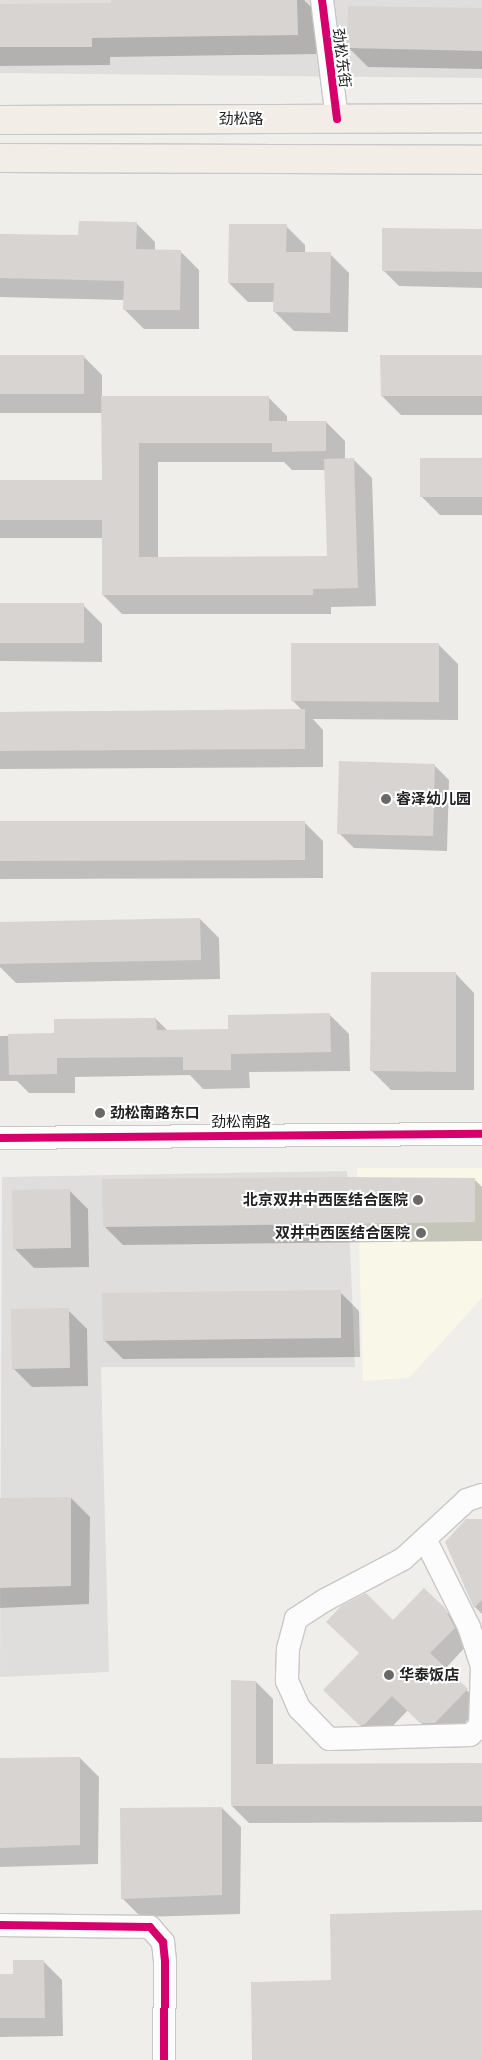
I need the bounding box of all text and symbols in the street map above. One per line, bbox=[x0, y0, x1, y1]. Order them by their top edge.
street label: 劲松东街 bbox=[329, 27, 355, 89]
street label: 劲松路 bbox=[219, 110, 263, 128]
place label: 睿泽幼儿园 bbox=[396, 790, 471, 808]
marker: 睿泽幼儿园 bbox=[380, 793, 392, 805]
place label: 劲松南路东口 bbox=[110, 1104, 200, 1122]
marker: 劲松南路东口 bbox=[94, 1107, 106, 1119]
street label: 劲松南路 bbox=[211, 1113, 271, 1131]
place label: 北京双井中西医结合医院 bbox=[243, 1191, 408, 1209]
marker: 北京双井中西医结合医院 bbox=[412, 1194, 424, 1206]
place label: 双井中西医结合医院 bbox=[275, 1224, 410, 1242]
marker: 双井中西医结合医院 bbox=[414, 1226, 428, 1240]
place label: 华泰饭店 bbox=[399, 1666, 459, 1684]
marker: 华泰饭店 bbox=[383, 1669, 395, 1681]

